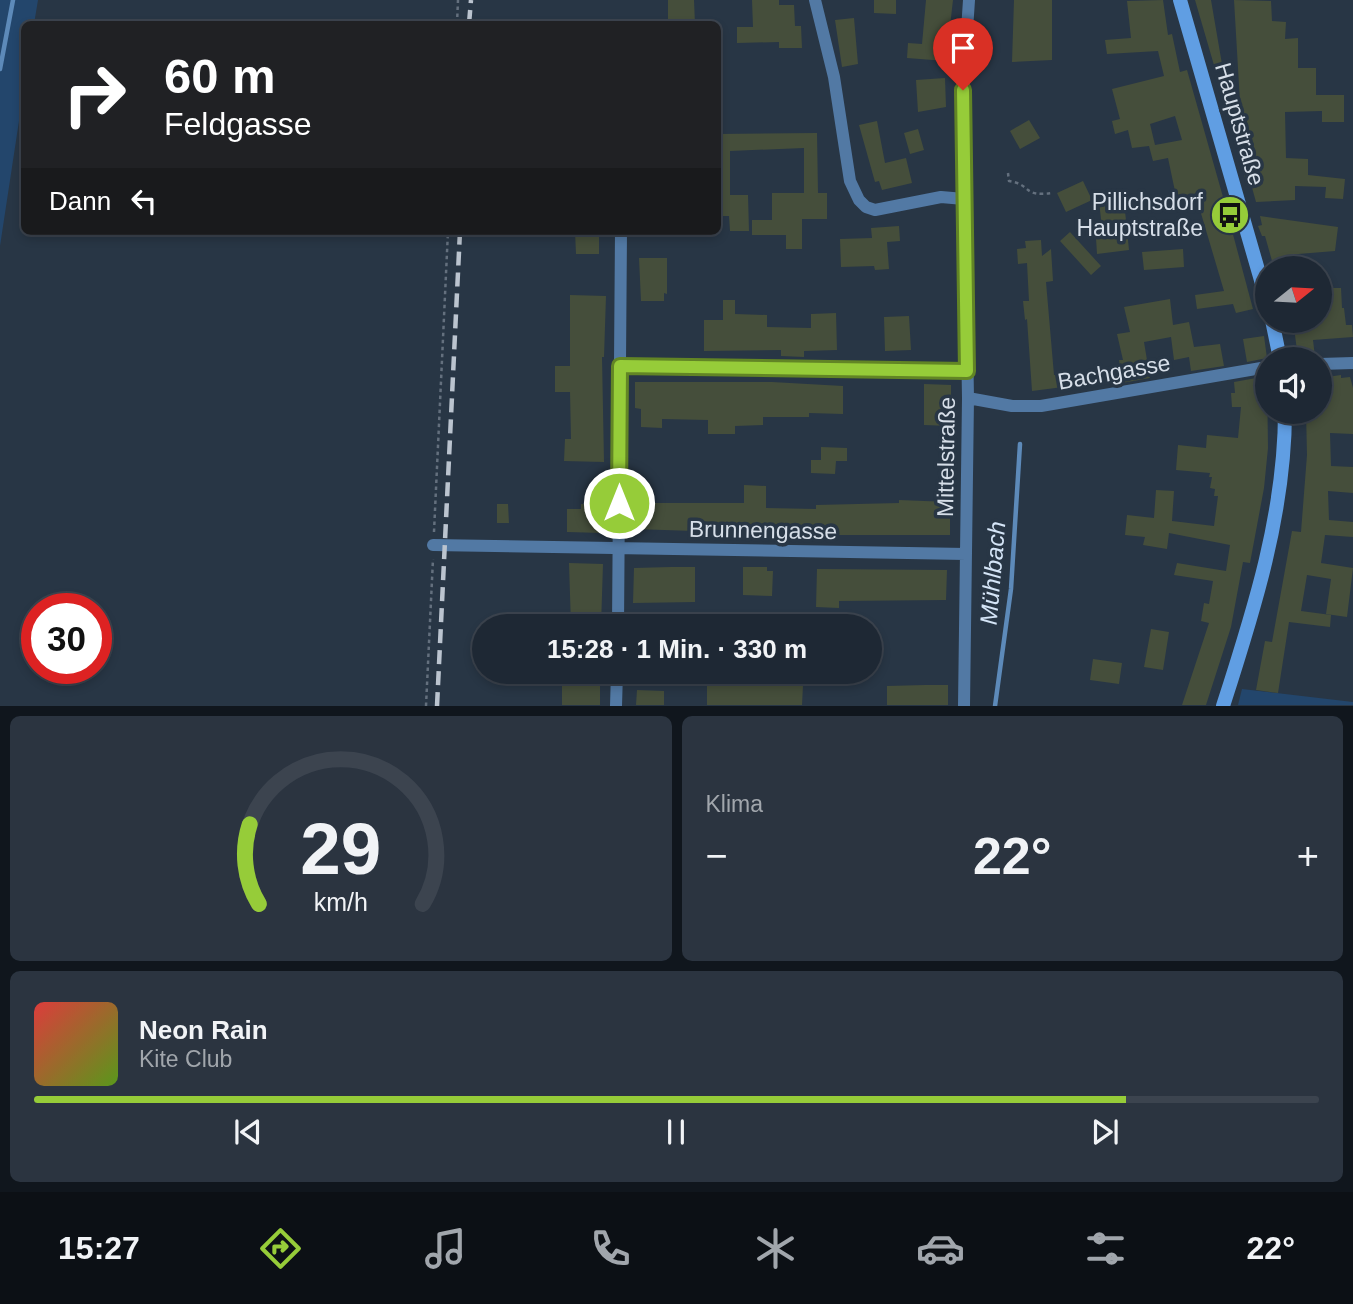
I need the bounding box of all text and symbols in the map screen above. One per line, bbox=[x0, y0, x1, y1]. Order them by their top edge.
pin bbox=[933, 18, 993, 90]
icon: arrive bbox=[944, 29, 982, 67]
icon: right bbox=[49, 49, 140, 140]
text: 60 m bbox=[164, 49, 276, 103]
street label: Hauptstraße bbox=[1210, 60, 1270, 188]
text: Feldgasse bbox=[164, 106, 312, 142]
icon: left bbox=[125, 182, 163, 220]
text: Dann bbox=[49, 186, 111, 216]
place label: Pillichsdorf Hauptstraße bbox=[1076, 189, 1204, 241]
bus stop icon: Pillichsdorf Hauptstraße bbox=[1209, 194, 1251, 236]
north arrow bbox=[1255, 256, 1332, 332]
map controls bbox=[1255, 256, 1332, 424]
button: sound bbox=[1255, 347, 1332, 424]
street label: Bachgasse bbox=[1056, 349, 1172, 395]
street label: Mittelstraße bbox=[932, 397, 960, 517]
position arrow bbox=[582, 466, 656, 540]
street label: Brunnengasse bbox=[689, 516, 837, 544]
water label: Mühlbach bbox=[975, 520, 1010, 626]
speed limit sign: 30 bbox=[21, 593, 112, 684]
text: 15:28 · 1 Min. · 330 m bbox=[547, 634, 807, 664]
text: Klima bbox=[706, 791, 763, 817]
text: 29 bbox=[300, 809, 381, 890]
text: 22° bbox=[973, 827, 1052, 885]
text: − bbox=[706, 835, 728, 877]
text: + bbox=[1297, 835, 1319, 877]
text: km/h bbox=[314, 888, 368, 916]
text: Neon Rain bbox=[139, 1015, 268, 1045]
text: Kite Club bbox=[139, 1046, 232, 1072]
icon: previous bbox=[229, 1113, 267, 1151]
icon: pause bbox=[657, 1113, 695, 1151]
icon: next bbox=[1086, 1113, 1124, 1151]
icon: directions bbox=[256, 1224, 305, 1273]
icon: music bbox=[421, 1224, 470, 1273]
icon: phone bbox=[586, 1224, 635, 1273]
icon: climate bbox=[751, 1224, 800, 1273]
icon: car bbox=[916, 1224, 965, 1273]
icon: filters bbox=[1081, 1224, 1130, 1273]
text: 15:27 bbox=[58, 1230, 140, 1266]
text: 22° bbox=[1247, 1230, 1295, 1266]

